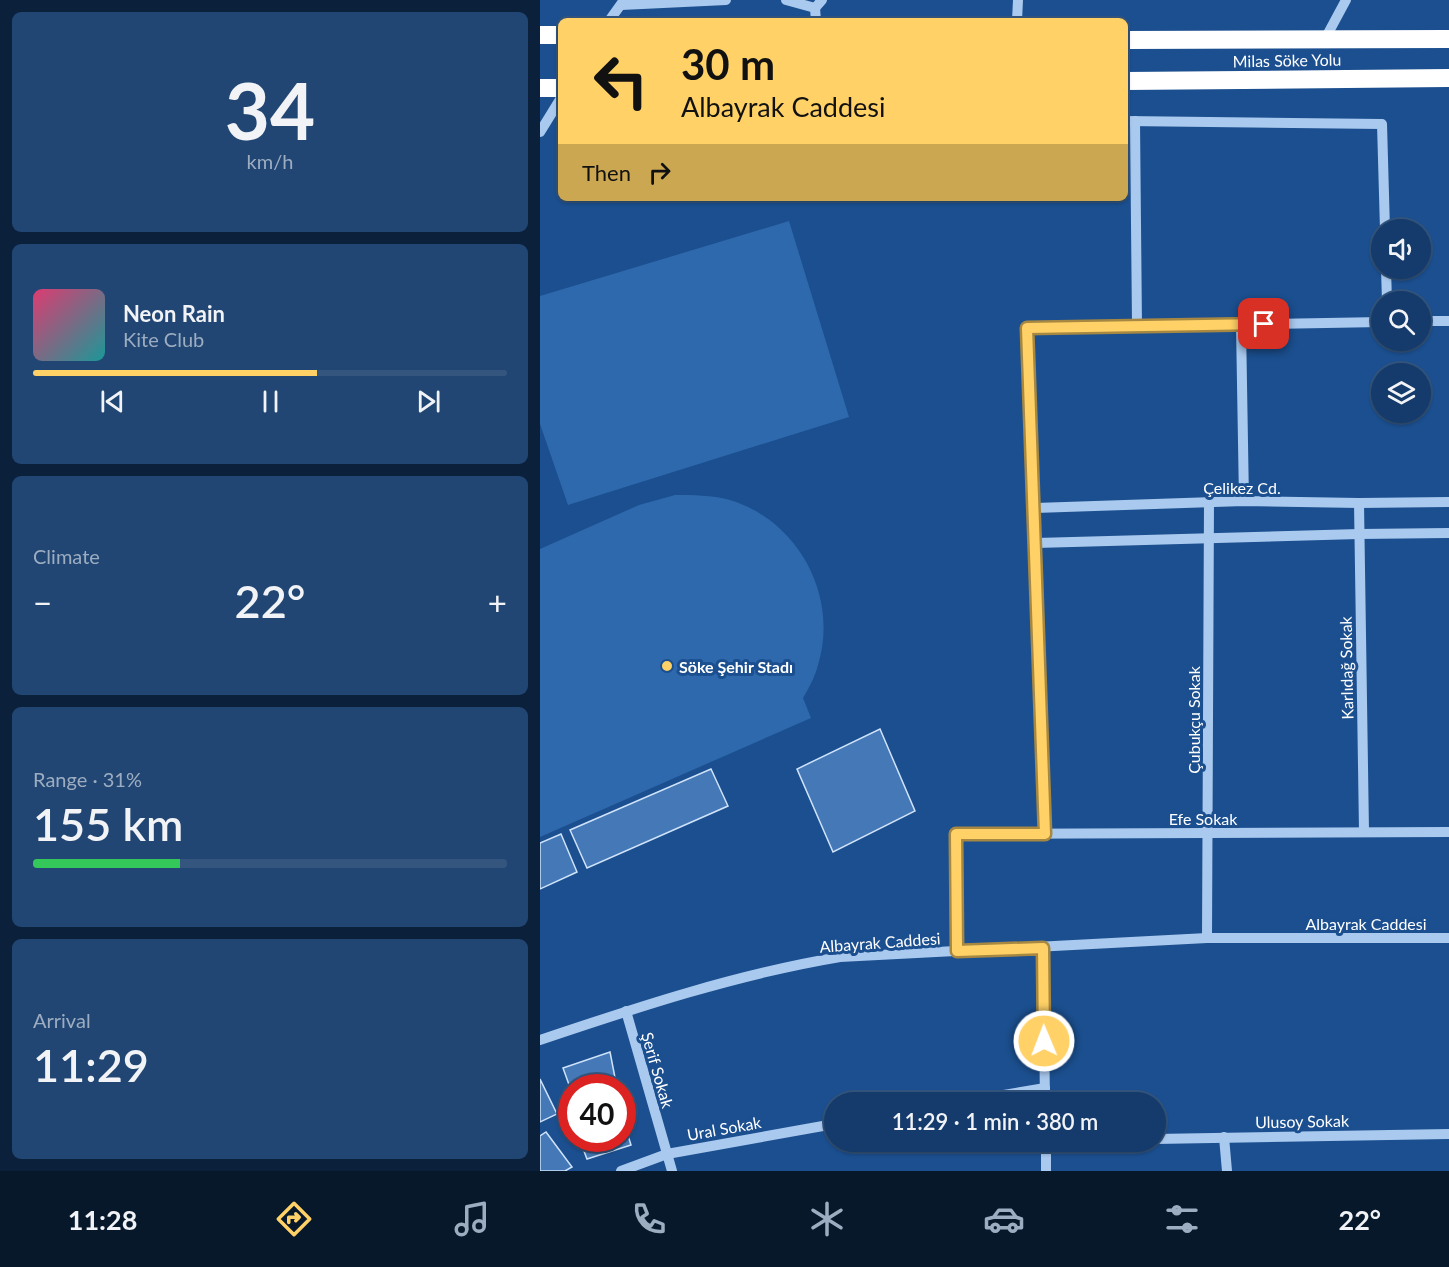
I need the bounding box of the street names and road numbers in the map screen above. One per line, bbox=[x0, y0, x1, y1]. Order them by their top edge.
street label: Milas Söke Yolu bbox=[1233, 50, 1341, 70]
street label: Çelikez Cd. bbox=[1203, 478, 1281, 497]
street label: Karlıdağ Sokak bbox=[1336, 615, 1356, 720]
street label: Çubukçu Sokak bbox=[1184, 665, 1203, 774]
street label: Efe Sokak bbox=[1169, 809, 1238, 828]
street label: Albayrak Caddesi bbox=[1305, 914, 1427, 933]
street label: Albayrak Caddesi bbox=[819, 928, 941, 956]
street label: Şerif Sokak bbox=[638, 1030, 678, 1111]
street label: Ulusoy Sokak bbox=[1255, 1111, 1350, 1131]
street label: Ural Sokak bbox=[685, 1112, 763, 1144]

